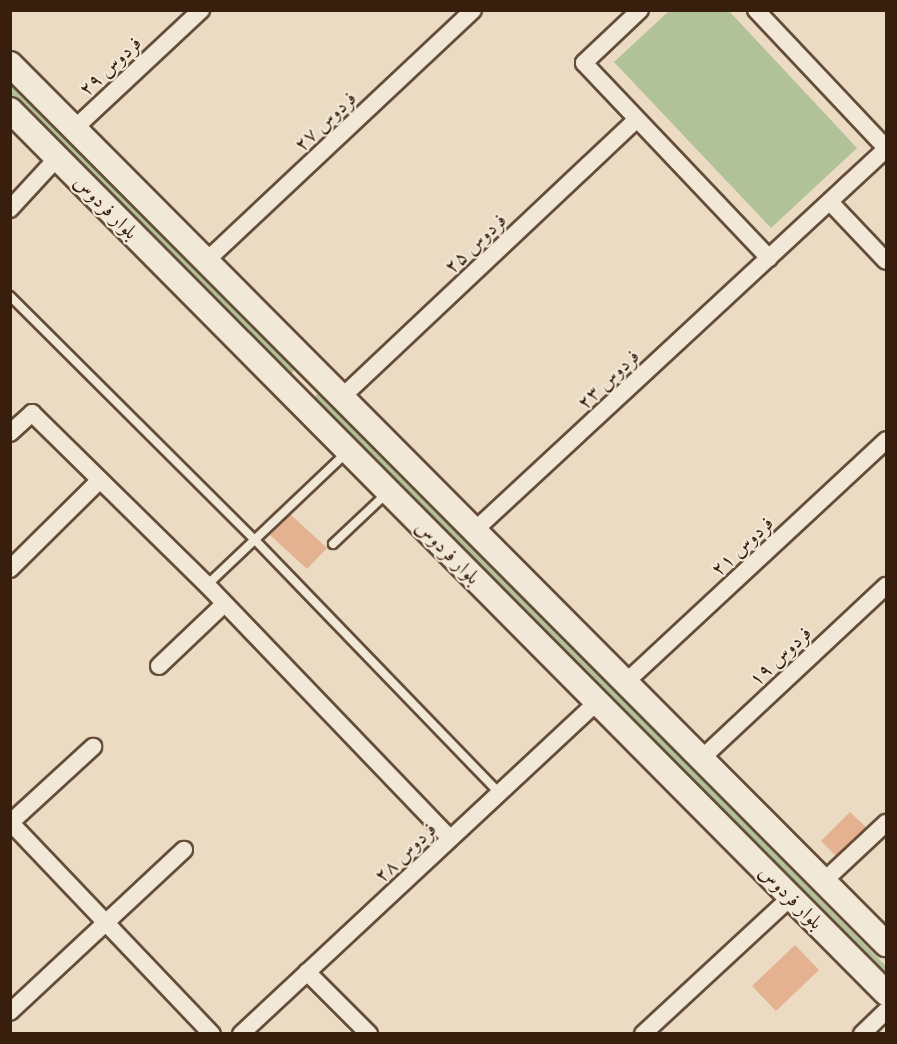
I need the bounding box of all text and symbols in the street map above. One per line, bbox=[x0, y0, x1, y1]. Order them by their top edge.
street label: فردوس ۲۹ bbox=[74, 31, 146, 101]
street label: فردوس ۲۷ bbox=[289, 86, 361, 156]
street label: بلوار فردوس bbox=[69, 170, 143, 244]
street label: فردوس ۲۵ bbox=[439, 208, 511, 278]
street label: فردوس ۲۳ bbox=[572, 344, 644, 414]
street label: فردوس ۲۱ bbox=[706, 511, 778, 581]
street label: بلوار فردوس bbox=[411, 515, 485, 589]
street label: فردوس ۱۹ bbox=[744, 621, 816, 691]
street label: فردوس ۲۸ bbox=[369, 817, 441, 887]
street label: بلوار فردوس bbox=[754, 860, 828, 934]

